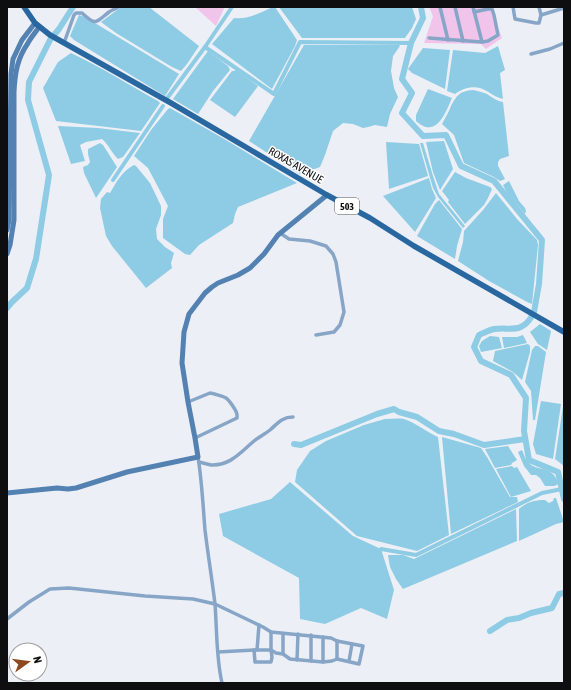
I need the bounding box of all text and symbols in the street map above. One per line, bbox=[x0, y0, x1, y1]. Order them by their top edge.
street label: ROXAS AVENUE bbox=[267, 145, 326, 186]
road number: 503 bbox=[335, 198, 359, 214]
north arrow bbox=[8, 642, 48, 682]
text: N bbox=[31, 655, 44, 664]

